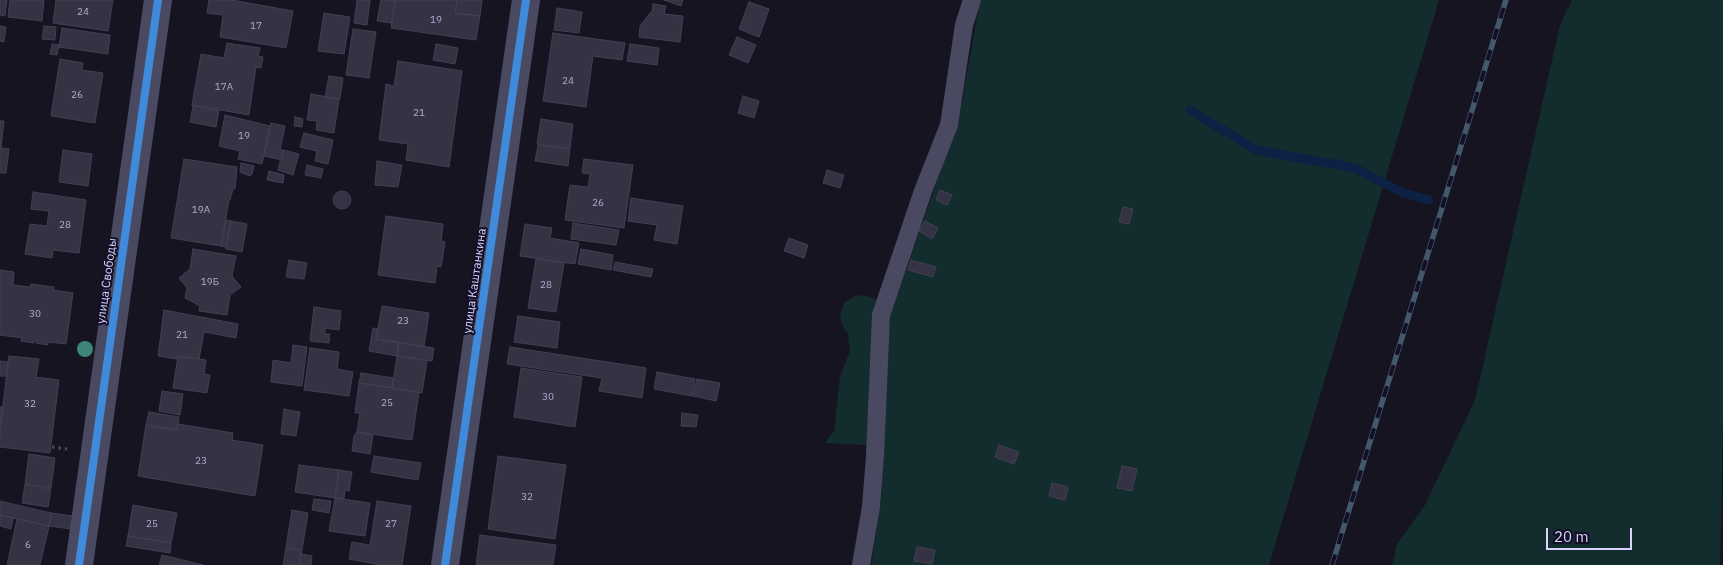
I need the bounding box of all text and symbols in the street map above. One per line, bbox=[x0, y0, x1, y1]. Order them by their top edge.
house number: 24 bbox=[77, 6, 89, 18]
house number: 19 bbox=[430, 14, 442, 26]
house number: 17 bbox=[250, 20, 262, 32]
house number: 24 bbox=[562, 75, 574, 87]
house number: 17А bbox=[215, 81, 233, 93]
house number: 26 bbox=[71, 89, 83, 101]
house number: 21 bbox=[413, 107, 425, 119]
house number: 19 bbox=[238, 130, 250, 142]
house number: 26 bbox=[592, 197, 604, 209]
house number: 19А bbox=[192, 204, 210, 216]
house number: 28 bbox=[59, 219, 71, 231]
street label: улица Каштанкина bbox=[460, 227, 490, 335]
street label: улица Свободы bbox=[94, 237, 120, 325]
house number: 19Б bbox=[201, 276, 219, 288]
house number: 28 bbox=[540, 279, 552, 291]
house number: 30 bbox=[29, 308, 41, 320]
house number: 23 bbox=[397, 315, 409, 327]
house number: 21 bbox=[176, 329, 188, 341]
house number: 30 bbox=[542, 391, 554, 403]
house number: 25 bbox=[381, 397, 393, 409]
house number: 32 bbox=[24, 398, 36, 410]
house number: 23 bbox=[195, 455, 207, 467]
house number: 32 bbox=[521, 491, 533, 503]
house number: 25 bbox=[146, 518, 158, 530]
house number: 27 bbox=[385, 518, 397, 530]
scale bar bbox=[1548, 518, 1634, 550]
text: 20 m bbox=[1554, 527, 1589, 546]
house number: 6 bbox=[25, 539, 31, 551]

